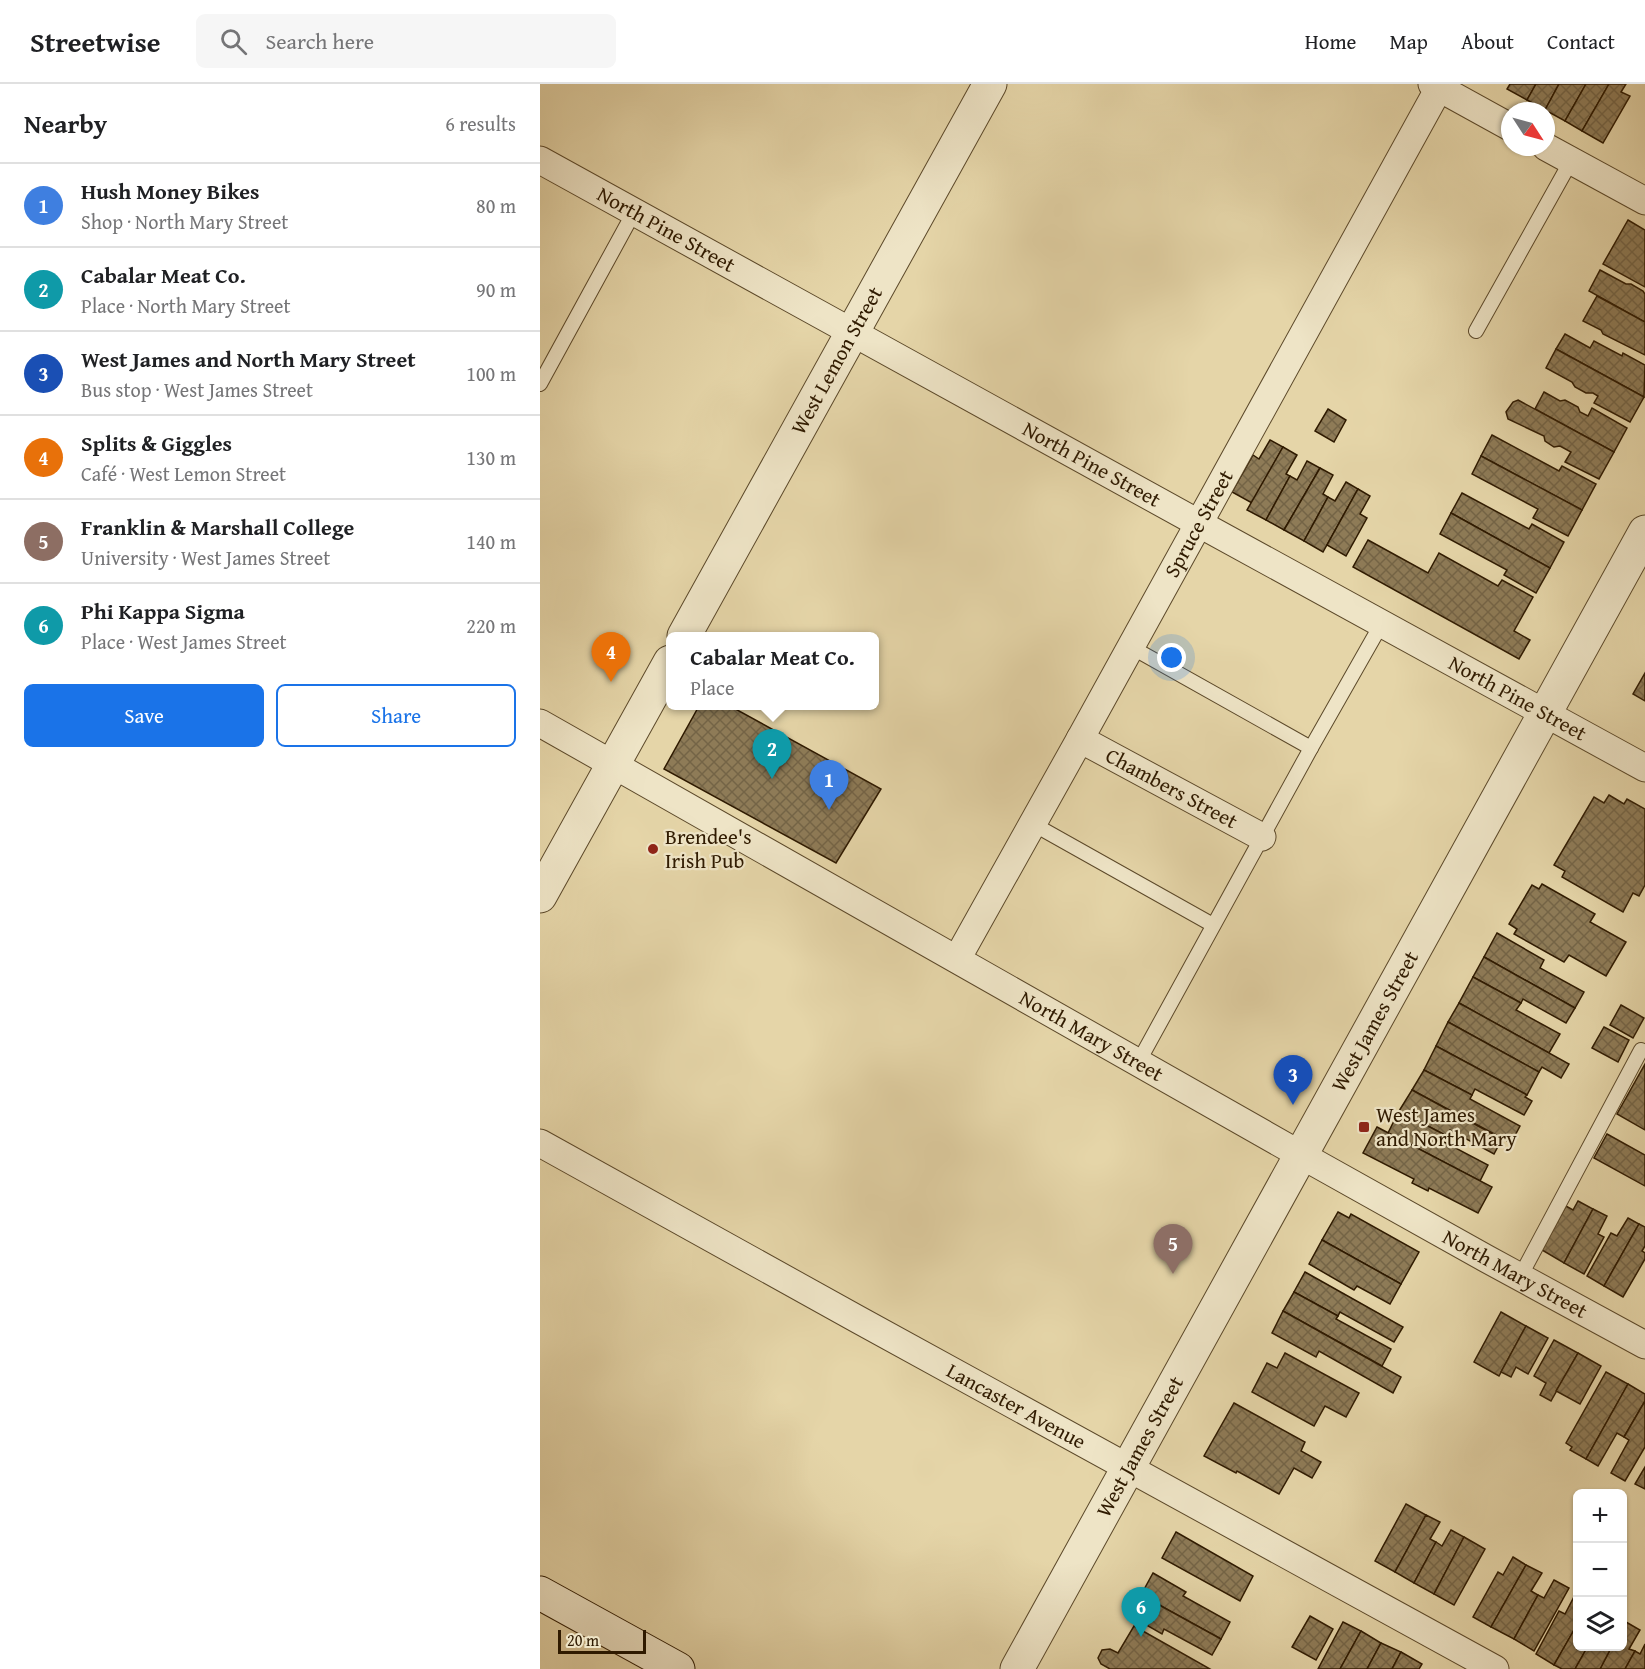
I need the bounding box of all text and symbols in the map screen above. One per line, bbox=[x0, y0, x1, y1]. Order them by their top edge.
search box bbox=[196, 14, 616, 68]
text: Streetwise bbox=[30, 21, 160, 62]
icon: search bbox=[217, 25, 250, 58]
text: Search here bbox=[265, 25, 374, 57]
text: Home bbox=[1305, 26, 1356, 57]
text: Map bbox=[1389, 26, 1428, 57]
text: About bbox=[1461, 26, 1514, 57]
text: Contact bbox=[1547, 26, 1615, 57]
north arrow bbox=[1501, 102, 1555, 156]
text: Nearby bbox=[24, 104, 107, 143]
text: 6 results bbox=[445, 109, 516, 138]
text: Hush Money Bikes bbox=[81, 175, 259, 207]
street label: North Pine Street bbox=[592, 178, 742, 280]
text: 1 bbox=[38, 191, 49, 220]
text: 80 m bbox=[476, 191, 516, 220]
text: Shop · North Mary Street bbox=[81, 207, 288, 236]
text: Cabalar Meat Co. bbox=[81, 259, 246, 291]
text: 2 bbox=[38, 275, 49, 304]
text: 90 m bbox=[476, 275, 516, 304]
street label: West Lemon Street bbox=[783, 280, 890, 440]
text: Place · North Mary Street bbox=[81, 291, 290, 320]
text: West James and North Mary Street bbox=[81, 343, 416, 375]
text: 3 bbox=[38, 359, 49, 388]
text: 100 m bbox=[466, 359, 516, 388]
text: Bus stop · West James Street bbox=[81, 375, 313, 404]
street label: North Pine Street bbox=[1017, 413, 1167, 515]
text: Splits & Giggles bbox=[81, 427, 232, 459]
text: 4 bbox=[38, 443, 49, 472]
text: 130 m bbox=[466, 443, 516, 472]
text: Café · West Lemon Street bbox=[81, 459, 286, 488]
street label: Spruce Street bbox=[1156, 463, 1241, 583]
text: Franklin & Marshall College bbox=[81, 511, 354, 543]
text: 5 bbox=[38, 527, 49, 556]
text: 140 m bbox=[466, 527, 516, 556]
text: University · West James Street bbox=[81, 543, 330, 572]
text: Phi Kappa Sigma bbox=[81, 595, 245, 627]
text: 6 bbox=[38, 611, 49, 640]
text: 220 m bbox=[466, 611, 516, 640]
text: Place · West James Street bbox=[81, 627, 287, 656]
pin: 4 bbox=[592, 632, 630, 682]
popup bbox=[666, 632, 879, 710]
text: Cabalar Meat Co. bbox=[690, 641, 855, 673]
your location bbox=[1157, 643, 1186, 672]
street label: North Pine Street bbox=[1443, 647, 1593, 749]
text: Place bbox=[690, 673, 734, 702]
button: Save bbox=[24, 684, 264, 747]
button: Share bbox=[276, 684, 516, 747]
pin: 2 bbox=[752, 730, 792, 779]
street label: Chambers Street bbox=[1100, 740, 1244, 836]
pin: 1 bbox=[810, 760, 848, 810]
place label: Brendee's Irish Pub bbox=[665, 821, 752, 876]
marker: Brendee's Irish Pub bbox=[646, 842, 660, 856]
street label: West James Street bbox=[1323, 944, 1426, 1097]
street label: North Mary Street bbox=[1014, 982, 1170, 1089]
pin: 3 bbox=[1274, 1056, 1312, 1105]
place label: West James and North Mary bbox=[1376, 1099, 1517, 1154]
marker: West James and North Mary bbox=[1357, 1120, 1371, 1134]
street label: North Mary Street bbox=[1437, 1221, 1594, 1326]
pin: 5 bbox=[1154, 1224, 1192, 1274]
street label: Lancaster Avenue bbox=[941, 1355, 1092, 1457]
street label: West James Street bbox=[1088, 1370, 1191, 1523]
map controls bbox=[1573, 1489, 1627, 1651]
button: + bbox=[1573, 1489, 1627, 1543]
button: − bbox=[1573, 1543, 1627, 1597]
pin: 6 bbox=[1122, 1588, 1160, 1637]
button: layers bbox=[1573, 1597, 1627, 1651]
scale bar bbox=[558, 1627, 646, 1654]
text: 20 m bbox=[567, 1628, 599, 1652]

